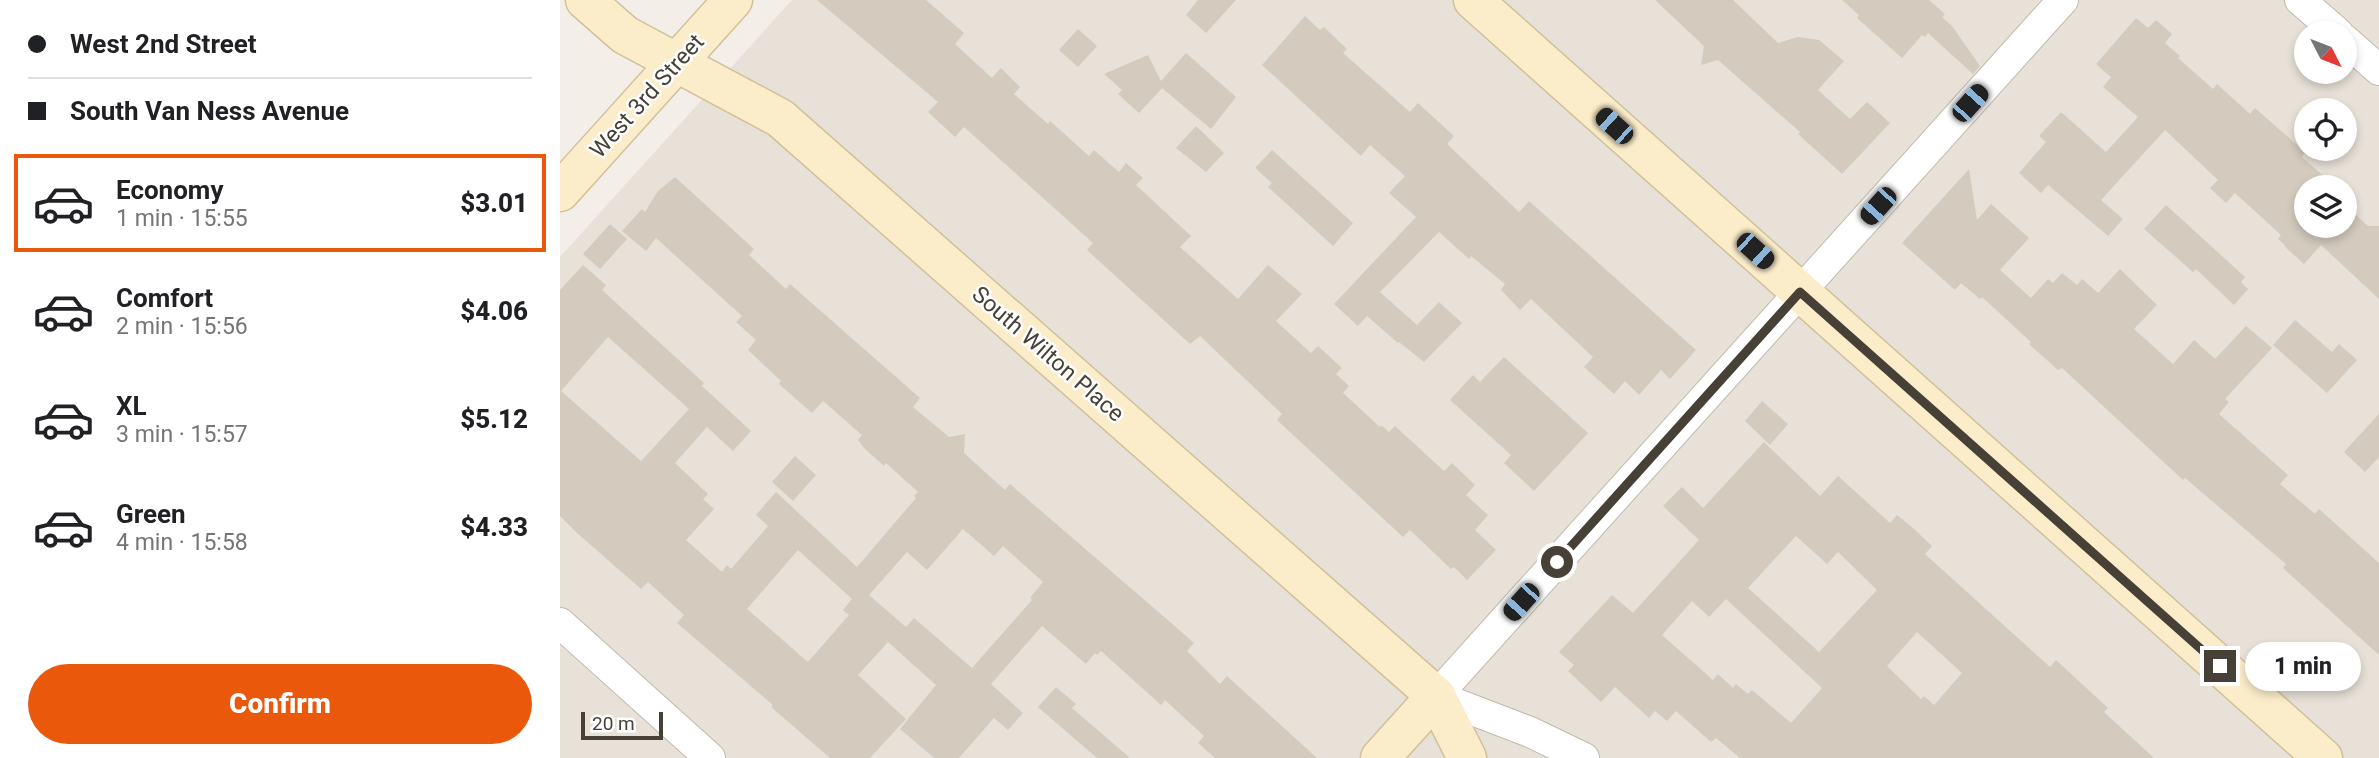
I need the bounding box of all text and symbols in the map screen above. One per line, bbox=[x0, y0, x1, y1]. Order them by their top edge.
north arrow bbox=[2294, 21, 2357, 84]
map controls bbox=[2294, 21, 2357, 238]
text: West 2nd Street bbox=[70, 29, 257, 59]
street label: West 3rd Street bbox=[584, 29, 710, 163]
car bbox=[1949, 80, 1992, 126]
text: South Van Ness Avenue bbox=[70, 96, 349, 126]
button: locate bbox=[2294, 98, 2357, 161]
car bbox=[1592, 104, 1637, 148]
icon: car bbox=[32, 172, 95, 235]
text: Economy bbox=[116, 175, 223, 205]
button: layers bbox=[2294, 175, 2357, 238]
car bbox=[1857, 183, 1900, 229]
text: $3.01 bbox=[460, 188, 528, 218]
text: 1 min · 15:55 bbox=[116, 205, 248, 232]
car bbox=[1733, 229, 1778, 273]
icon: car bbox=[32, 280, 95, 343]
street label: South Wilton Place bbox=[966, 281, 1130, 427]
text: Comfort bbox=[116, 283, 213, 313]
text: $4.06 bbox=[460, 296, 528, 326]
text: 2 min · 15:56 bbox=[116, 313, 248, 340]
icon: car bbox=[32, 388, 95, 451]
text: XL bbox=[116, 391, 147, 421]
text: $5.12 bbox=[460, 404, 528, 434]
text: 3 min · 15:57 bbox=[116, 421, 248, 448]
icon: car bbox=[32, 496, 95, 559]
text: Green bbox=[116, 499, 186, 529]
text: $4.33 bbox=[460, 512, 528, 542]
text: 4 min · 15:58 bbox=[116, 529, 248, 556]
route start bbox=[1541, 546, 1573, 578]
car bbox=[1500, 579, 1543, 625]
callout: 1 min bbox=[2244, 642, 2360, 690]
route end bbox=[2204, 650, 2236, 682]
text: 1 min bbox=[2274, 653, 2332, 680]
button: Confirm bbox=[28, 664, 532, 744]
scale bar bbox=[581, 709, 663, 741]
text: 20 m bbox=[592, 712, 635, 735]

